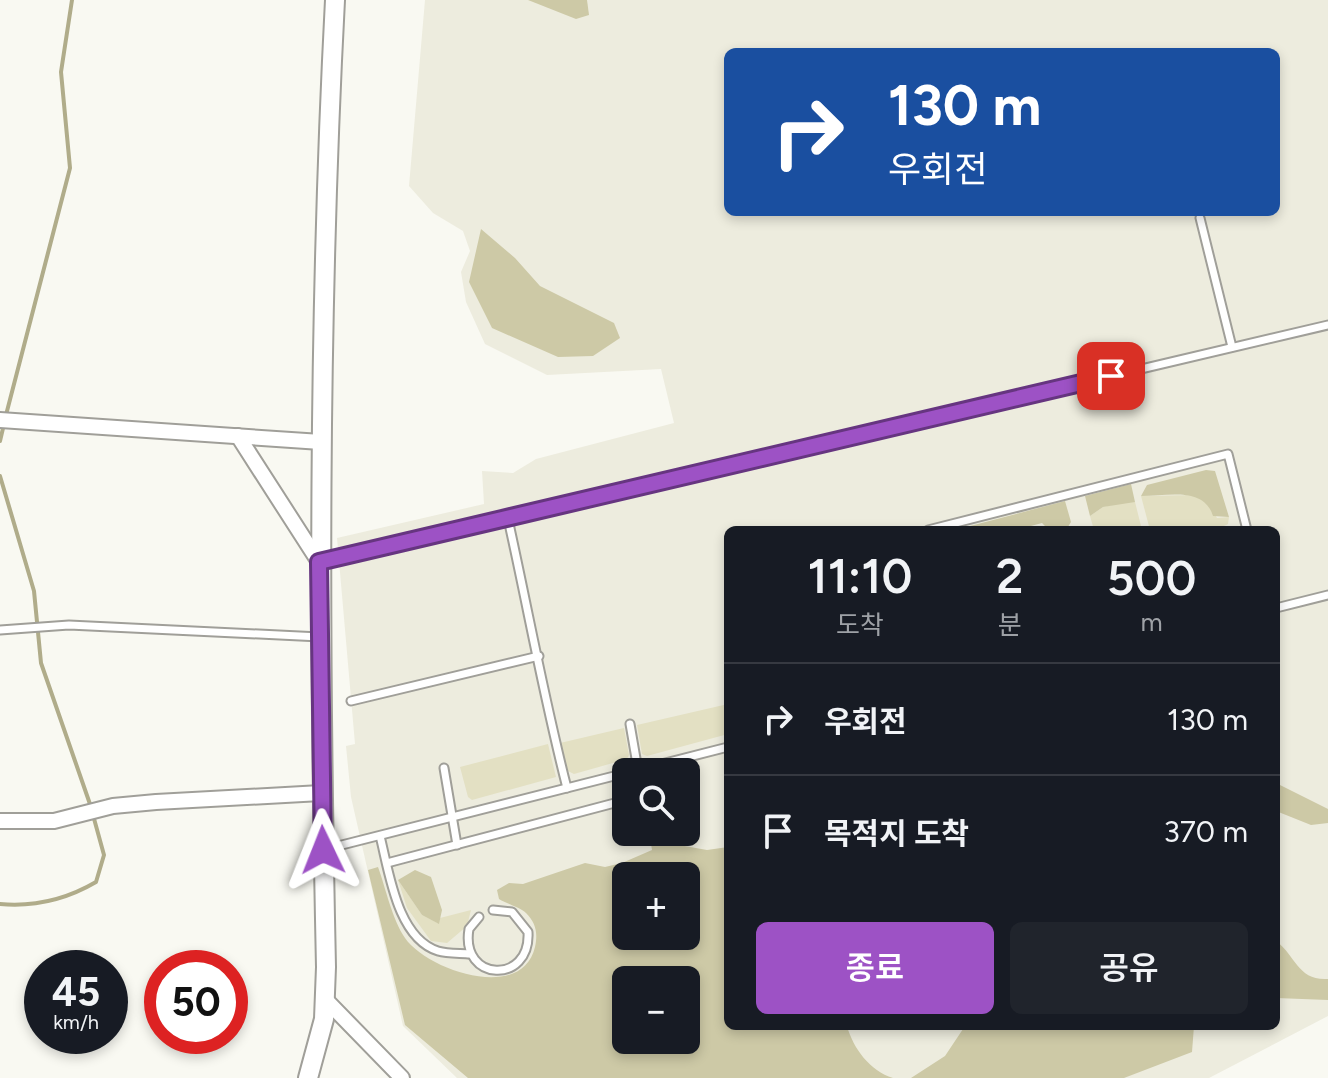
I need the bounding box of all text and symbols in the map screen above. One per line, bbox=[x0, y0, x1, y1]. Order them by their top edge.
text: 130 m bbox=[888, 72, 1041, 139]
icon: right bbox=[756, 80, 860, 184]
text: 우회전 bbox=[888, 148, 987, 191]
pin bbox=[1077, 342, 1145, 410]
icon: arrive bbox=[1089, 354, 1133, 398]
text: 11:10 bbox=[808, 547, 912, 605]
text: 2 bbox=[996, 547, 1023, 605]
text: 500 bbox=[1107, 549, 1196, 607]
text: m bbox=[1141, 606, 1163, 638]
text: 도착 bbox=[836, 609, 884, 641]
text: 분 bbox=[998, 609, 1022, 641]
icon: right bbox=[756, 697, 800, 741]
text: 130 m bbox=[1167, 701, 1248, 738]
text: 우회전 bbox=[824, 703, 907, 740]
map controls bbox=[612, 758, 700, 1054]
button: search bbox=[612, 758, 700, 846]
position arrow bbox=[281, 808, 365, 892]
icon: arrive bbox=[756, 809, 800, 853]
text: 370 m bbox=[1163, 813, 1248, 850]
text: 목적지 도착 bbox=[824, 815, 969, 852]
button: + bbox=[612, 862, 700, 950]
button: 종료 bbox=[756, 922, 994, 1014]
button: 공유 bbox=[1010, 922, 1248, 1014]
speed limit sign: 50 bbox=[144, 950, 248, 1054]
button: − bbox=[612, 966, 700, 1054]
text: 45 bbox=[52, 968, 100, 1016]
text: km/h bbox=[53, 1010, 99, 1034]

